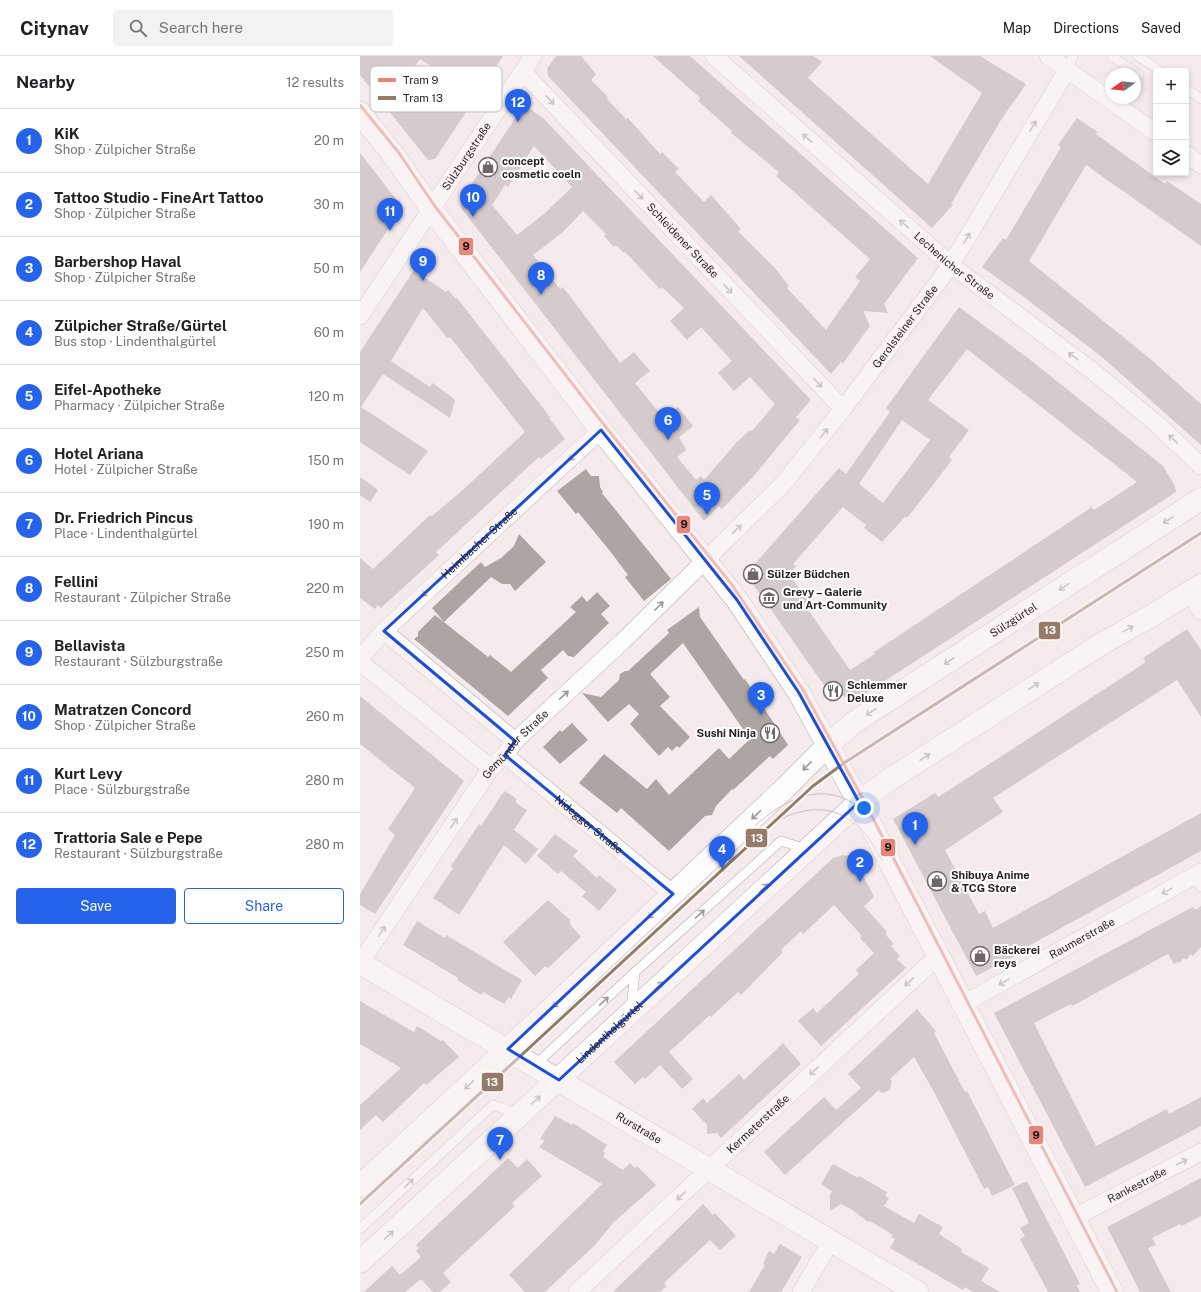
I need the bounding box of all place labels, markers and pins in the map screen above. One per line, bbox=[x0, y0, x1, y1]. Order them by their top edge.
pin: 12 bbox=[505, 89, 531, 122]
place label: concept cosmetic coeln bbox=[502, 155, 581, 180]
shop icon: concept cosmetic coeln bbox=[477, 156, 499, 178]
pin: 10 bbox=[460, 184, 486, 217]
pin: 11 bbox=[377, 198, 403, 231]
pin: 9 bbox=[410, 248, 436, 281]
pin: 8 bbox=[528, 262, 554, 295]
pin: 6 bbox=[655, 407, 681, 440]
pin: 5 bbox=[694, 482, 720, 515]
shop icon: Sülzer Büdchen bbox=[742, 563, 764, 585]
place label: Sülzer Büdchen bbox=[767, 568, 850, 580]
place label: Grevy – Galerie und Art-Community bbox=[783, 586, 888, 611]
museum icon: Grevy – Galerie und Art-Community bbox=[758, 587, 780, 609]
place label: Schlemmer Deluxe bbox=[847, 679, 908, 704]
restaurant icon: Schlemmer Deluxe bbox=[822, 680, 844, 702]
pin: 3 bbox=[748, 682, 774, 715]
restaurant icon: Sushi Ninja bbox=[759, 722, 781, 744]
place label: Sushi Ninja bbox=[697, 727, 756, 739]
pin: 1 bbox=[902, 812, 928, 845]
pin: 4 bbox=[709, 836, 735, 869]
pin: 2 bbox=[847, 849, 873, 882]
place label: Shibuya Anime & TCG Store bbox=[951, 869, 1030, 894]
shop icon: Shibuya Anime & TCG Store bbox=[926, 870, 948, 892]
place label: Bäckerei reys bbox=[994, 944, 1040, 969]
shop icon: Bäckerei reys bbox=[969, 945, 991, 967]
pin: 7 bbox=[487, 1127, 513, 1160]

